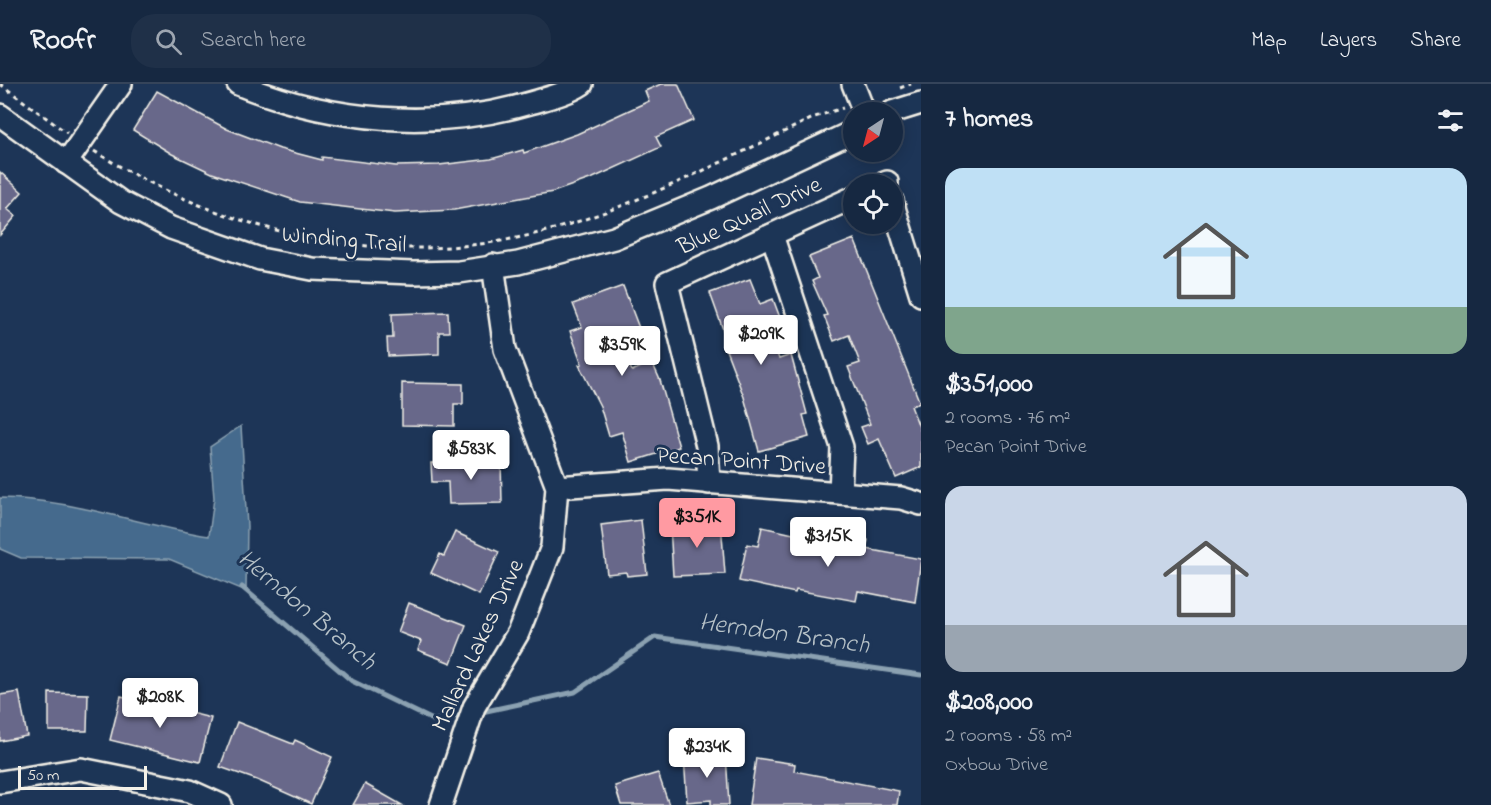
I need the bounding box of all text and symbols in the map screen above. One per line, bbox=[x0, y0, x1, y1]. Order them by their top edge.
search box bbox=[131, 14, 551, 68]
text: Roofr bbox=[30, 21, 95, 62]
icon: search bbox=[152, 25, 185, 58]
text: Search here bbox=[200, 25, 306, 57]
text: Map bbox=[1251, 26, 1287, 56]
text: Layers bbox=[1320, 26, 1377, 56]
text: Share bbox=[1410, 26, 1461, 56]
text: 7 homes bbox=[945, 101, 1033, 139]
north arrow bbox=[843, 102, 903, 162]
map controls bbox=[843, 102, 903, 234]
icon: filters bbox=[1434, 104, 1467, 137]
street label: Blue Quail Drive bbox=[671, 168, 828, 266]
button: locate bbox=[843, 174, 903, 234]
icon: home bbox=[1152, 207, 1260, 315]
street label: Winding Trail bbox=[280, 218, 408, 264]
pin: $209K bbox=[719, 315, 803, 366]
text: $209K bbox=[738, 320, 784, 349]
pin: $359K bbox=[580, 326, 664, 377]
text: $359K bbox=[598, 331, 646, 360]
text: $351,000 bbox=[945, 366, 1033, 404]
text: 2 rooms · 76 m² bbox=[945, 404, 1070, 433]
pin: $583K bbox=[429, 430, 513, 481]
text: Pecan Point Drive bbox=[945, 433, 1087, 462]
text: $583K bbox=[447, 435, 496, 464]
street label: Pecan Point Drive bbox=[655, 439, 827, 485]
pin: $351K bbox=[655, 498, 739, 549]
text: $351K bbox=[673, 503, 721, 532]
pin: $315K bbox=[786, 517, 870, 568]
text: $315K bbox=[804, 522, 852, 551]
icon: home bbox=[1152, 525, 1260, 633]
water label: Herndon Branch bbox=[228, 541, 384, 681]
street label: Mallard Lakes Drive bbox=[424, 554, 534, 738]
water label: Herndon Branch bbox=[696, 604, 872, 666]
pin: $208K bbox=[118, 678, 202, 729]
text: $208K bbox=[136, 683, 184, 712]
text: $208,000 bbox=[945, 684, 1033, 722]
text: 2 rooms · 58 m² bbox=[945, 722, 1072, 751]
pin: $234K bbox=[665, 728, 749, 779]
text: $234K bbox=[683, 733, 731, 762]
text: Oxbow Drive bbox=[945, 751, 1048, 780]
scale bar bbox=[18, 763, 147, 790]
text: 50 m bbox=[27, 764, 59, 788]

